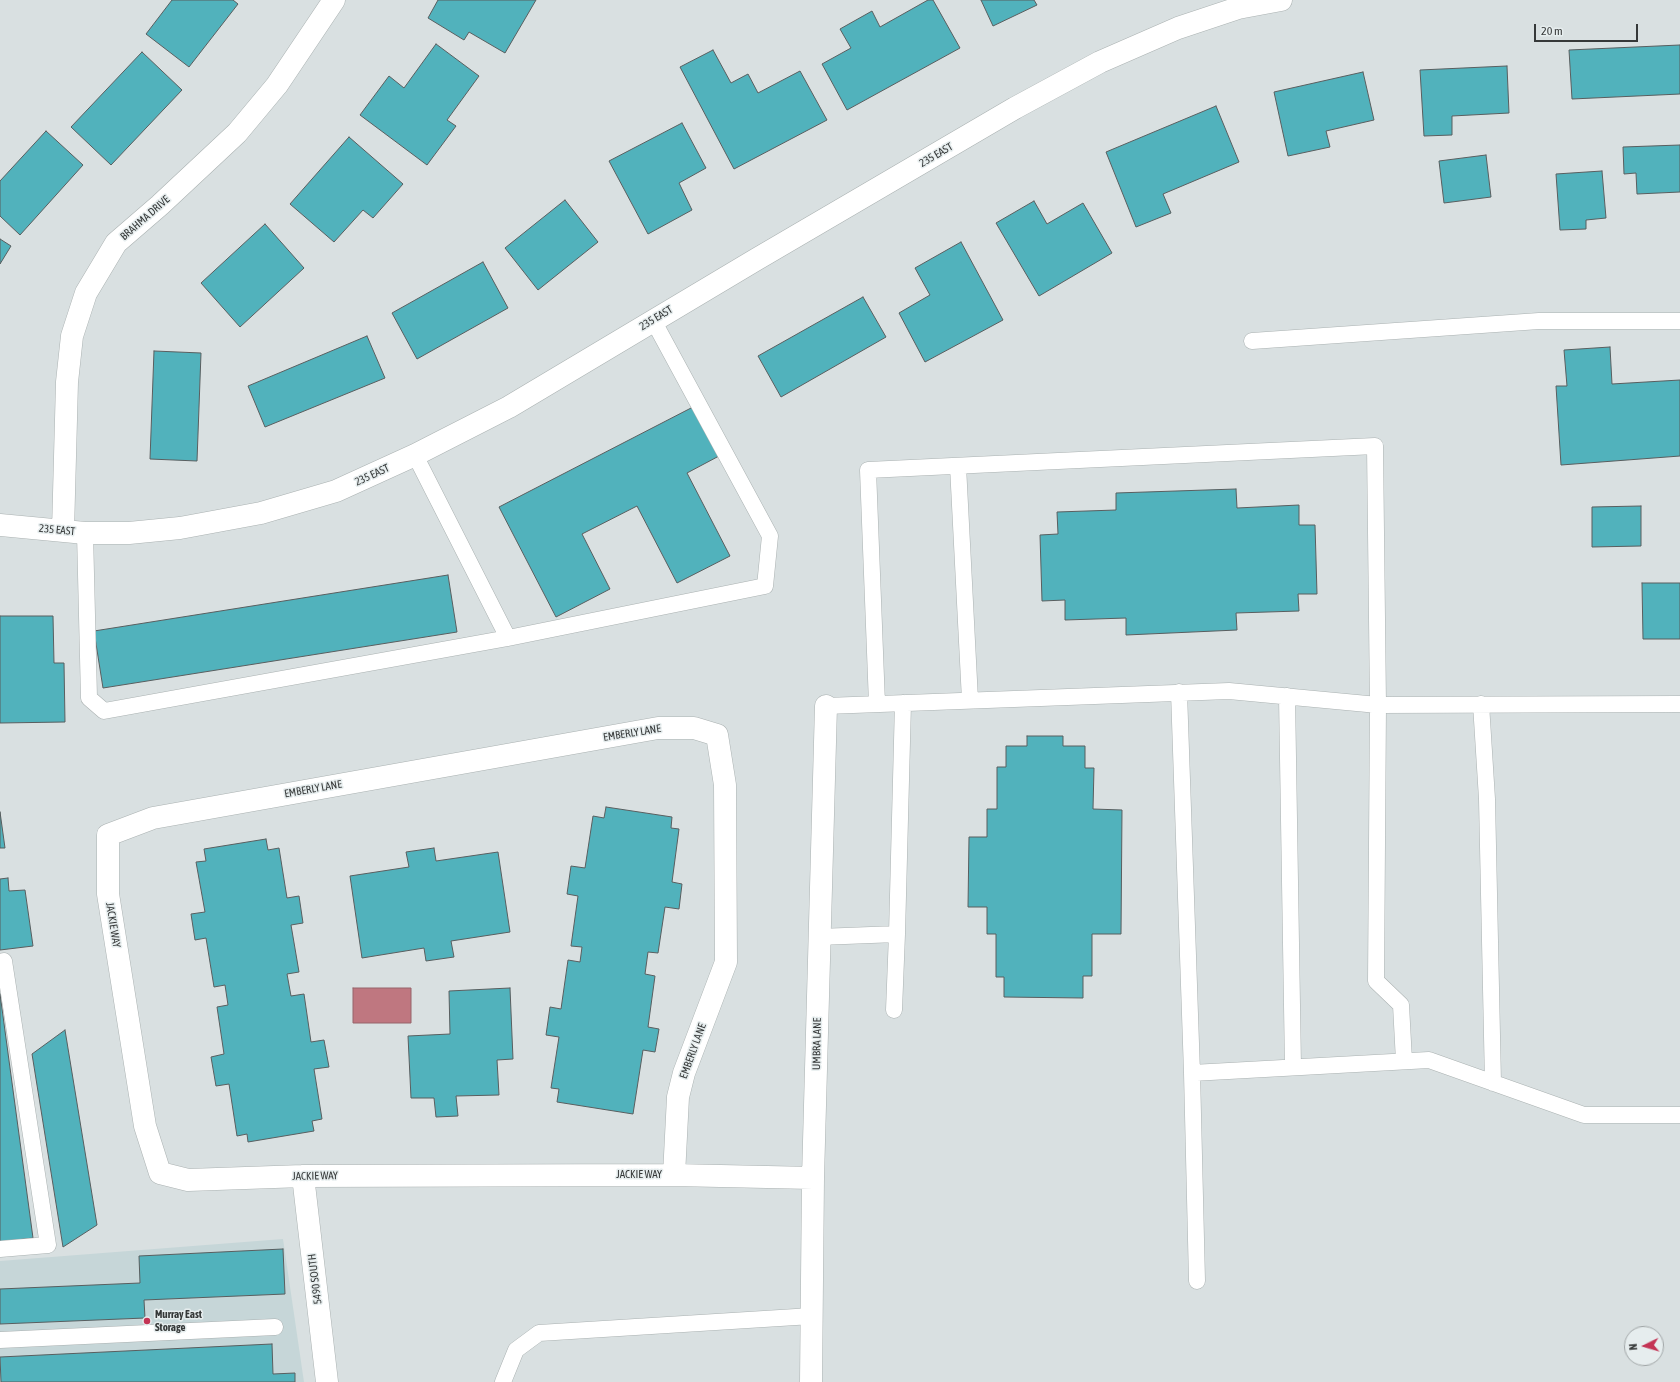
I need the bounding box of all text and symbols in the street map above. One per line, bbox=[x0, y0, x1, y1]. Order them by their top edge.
scale bar bbox=[1536, 16, 1640, 42]
text: 20 m bbox=[1541, 24, 1563, 38]
street label: 235 EAST bbox=[917, 140, 955, 170]
street label: BRAHMA DRIVE bbox=[118, 193, 172, 243]
street label: 235 EAST bbox=[637, 303, 675, 333]
street label: 235 EAST bbox=[353, 461, 391, 489]
street label: 235 EAST bbox=[38, 522, 76, 538]
street label: EMBERLY LANE bbox=[602, 722, 662, 744]
street label: EMBERLY LANE bbox=[283, 777, 343, 801]
street label: JACKIE WAY bbox=[103, 901, 123, 949]
street label: UMBRA LANE bbox=[810, 1018, 824, 1070]
street label: EMBERLY LANE bbox=[677, 1021, 709, 1081]
street label: JACKIE WAY bbox=[616, 1168, 662, 1182]
street label: JACKIE WAY bbox=[292, 1169, 338, 1183]
street label: 5490 SOUTH bbox=[305, 1253, 325, 1305]
place label: Murray East Storage bbox=[155, 1308, 202, 1334]
marker: Murray East Storage bbox=[142, 1316, 152, 1326]
north arrow bbox=[1624, 1326, 1664, 1366]
text: N bbox=[1627, 1343, 1639, 1351]

